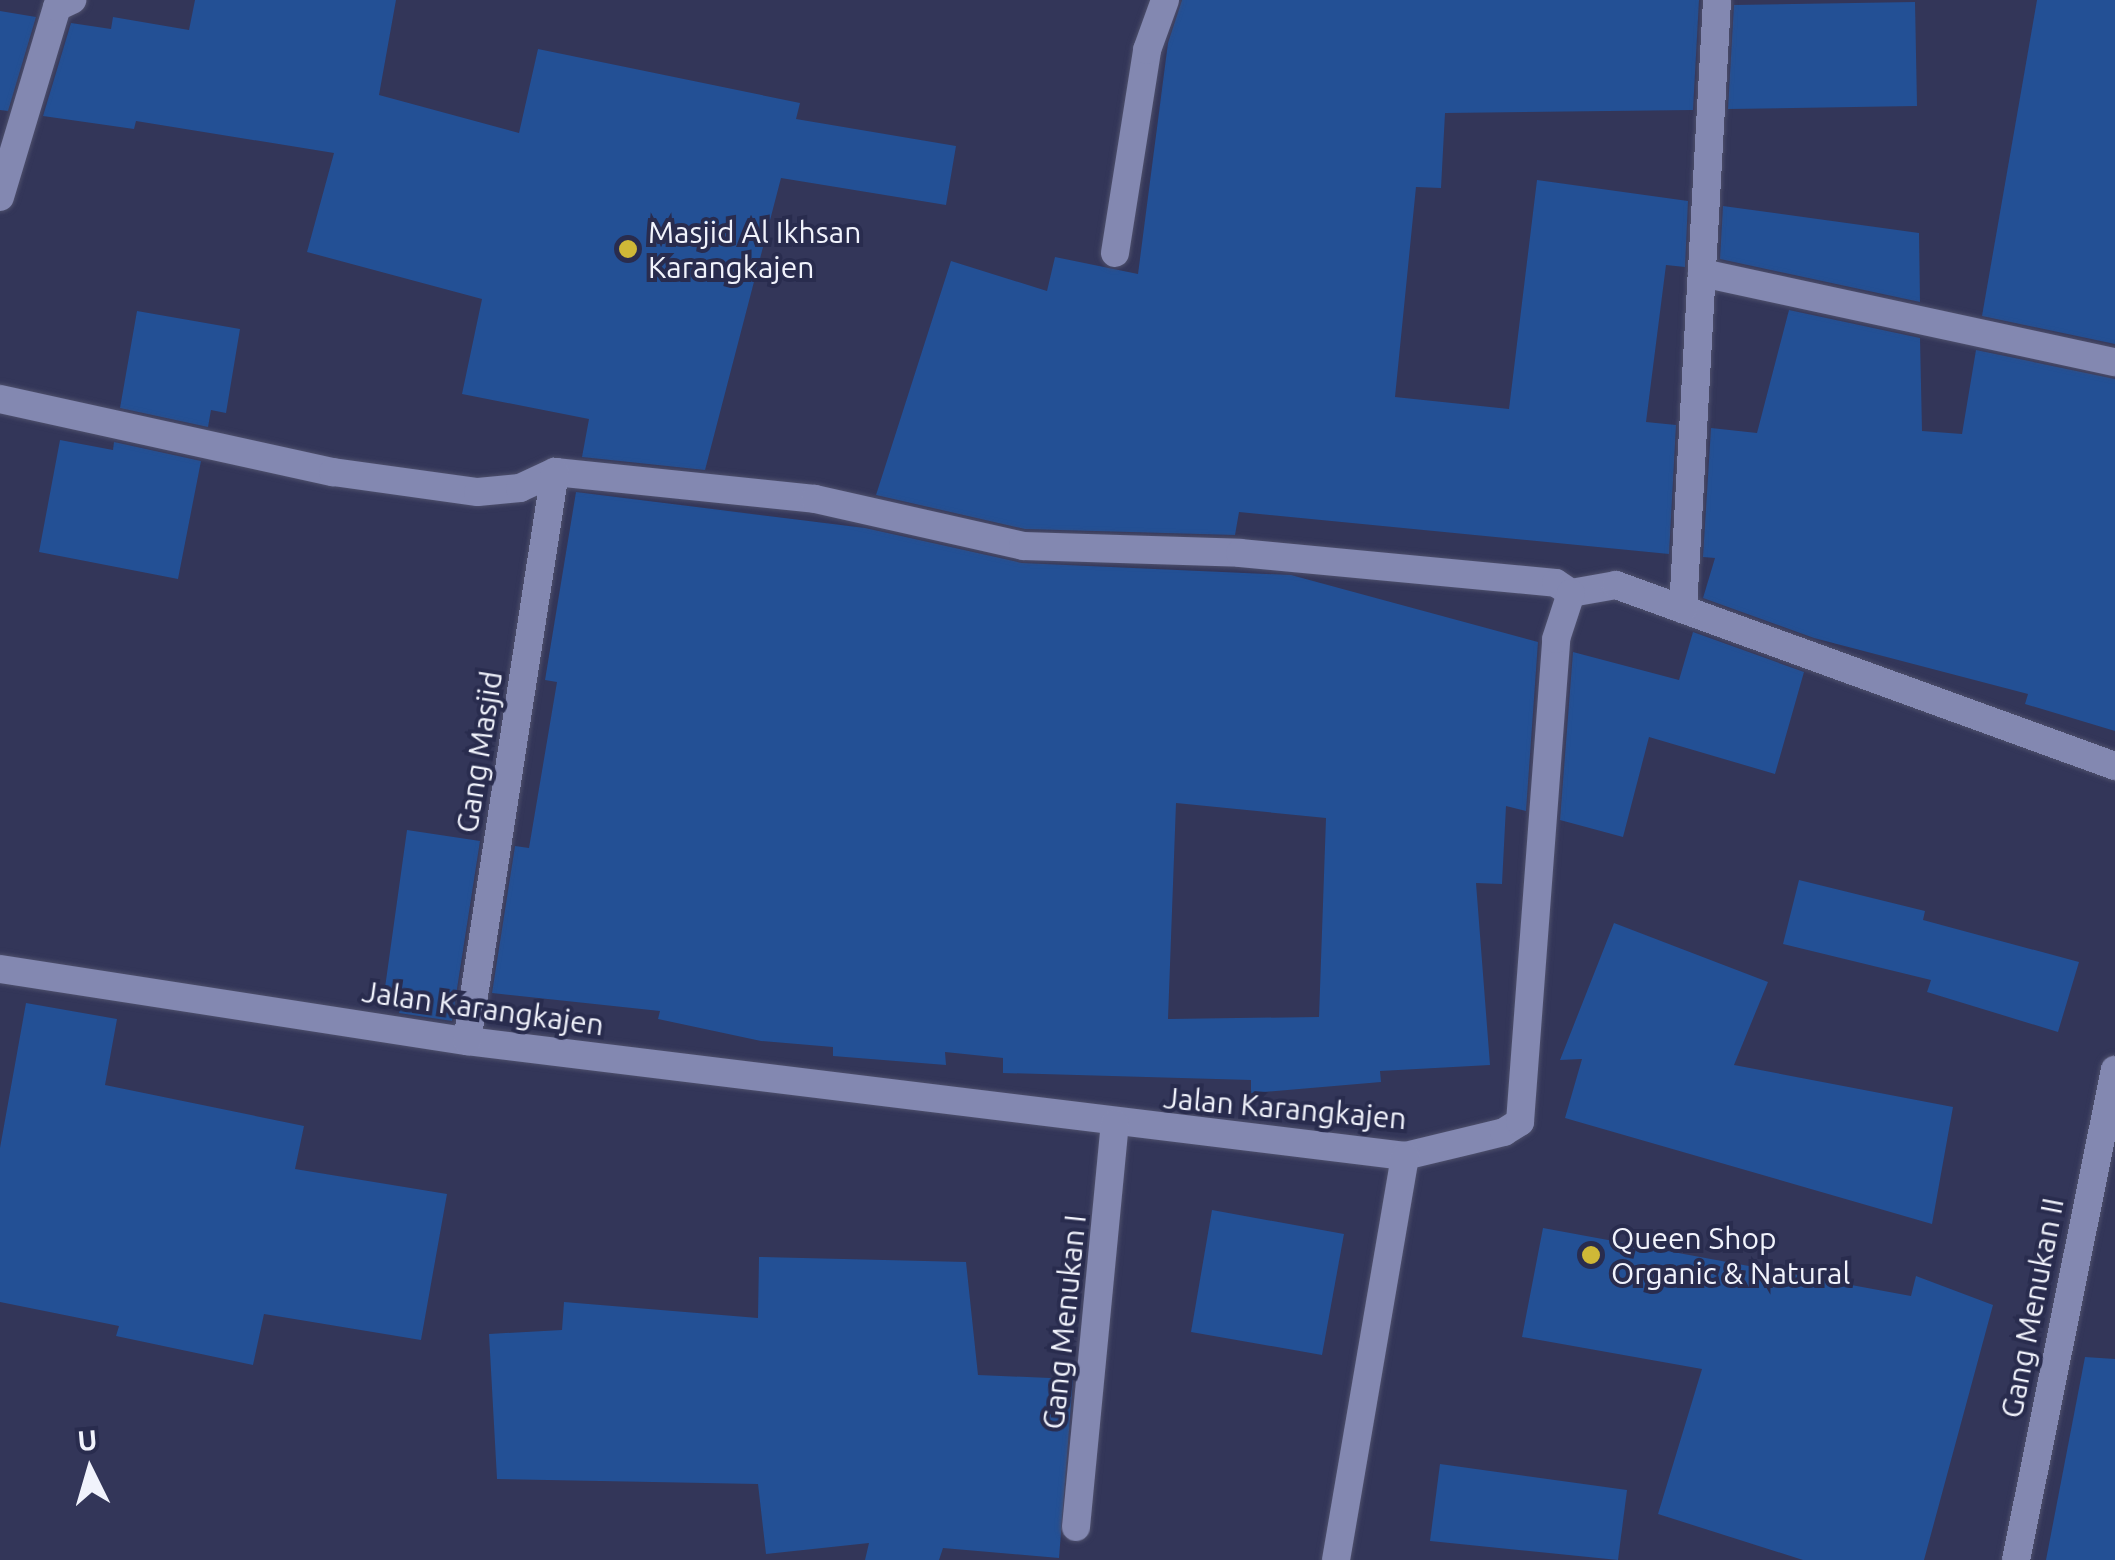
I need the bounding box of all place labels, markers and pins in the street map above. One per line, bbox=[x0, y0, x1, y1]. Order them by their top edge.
place label: Masjid Al Ikhsan Karangkajen bbox=[648, 214, 861, 284]
marker: Masjid Al Ikhsan Karangkajen bbox=[617, 238, 639, 260]
place label: Queen Shop Organic & Natural bbox=[1611, 1220, 1850, 1290]
marker: Queen Shop Organic & Natural bbox=[1580, 1244, 1602, 1266]

